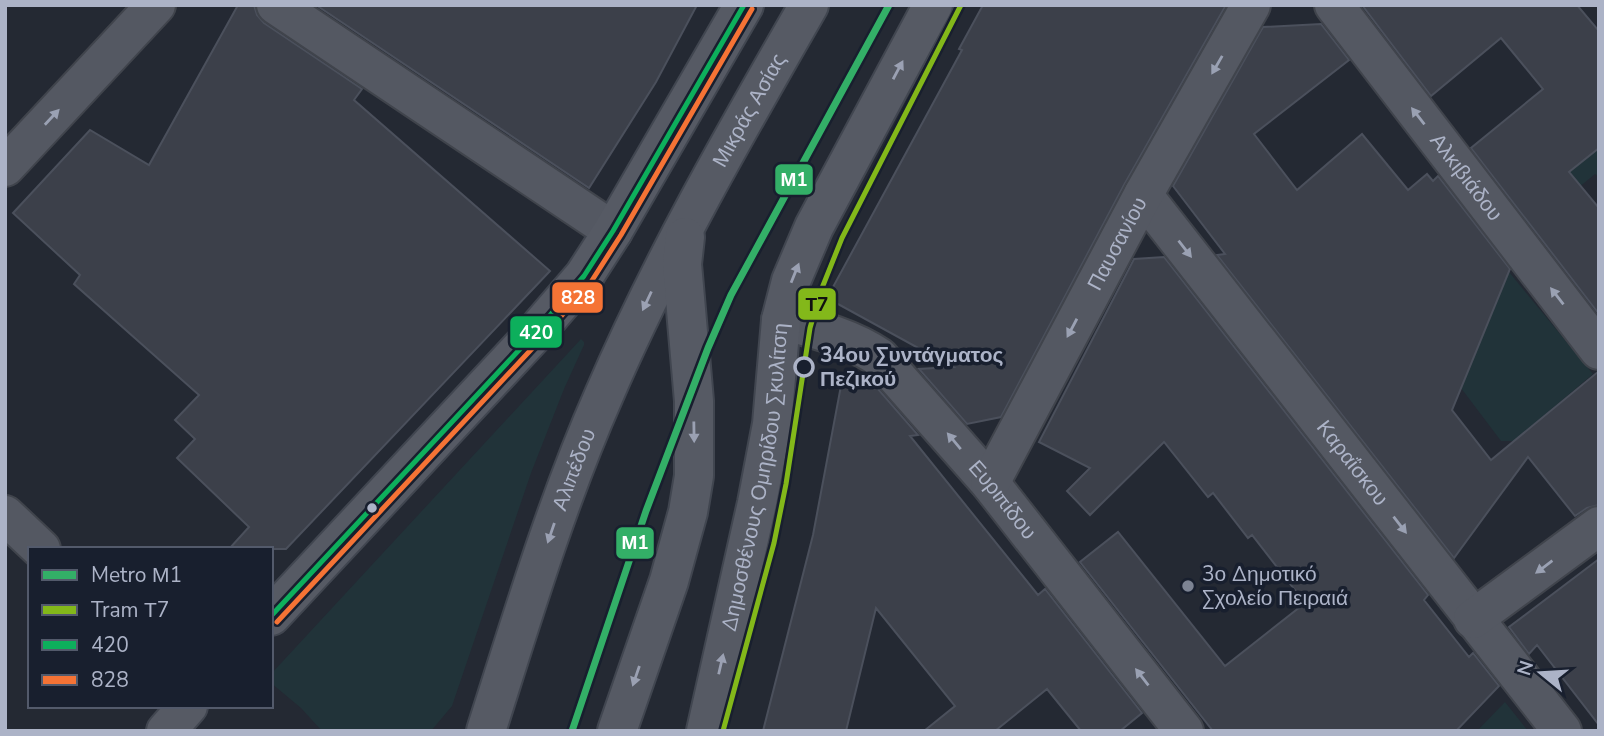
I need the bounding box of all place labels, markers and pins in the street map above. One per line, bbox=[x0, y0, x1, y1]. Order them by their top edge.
place label: 34ου Συντάγματος Πεζικού bbox=[820, 341, 1003, 393]
marker: 34ου Συντάγματος Πεζικού bbox=[794, 357, 814, 377]
unlabelled marker bbox=[365, 501, 379, 515]
place label: 3ο Δημοτικό Σχολείο Πειραιά bbox=[1202, 560, 1348, 612]
marker: 3ο Δημοτικό Σχολείο Πειραιά bbox=[1180, 578, 1196, 594]

